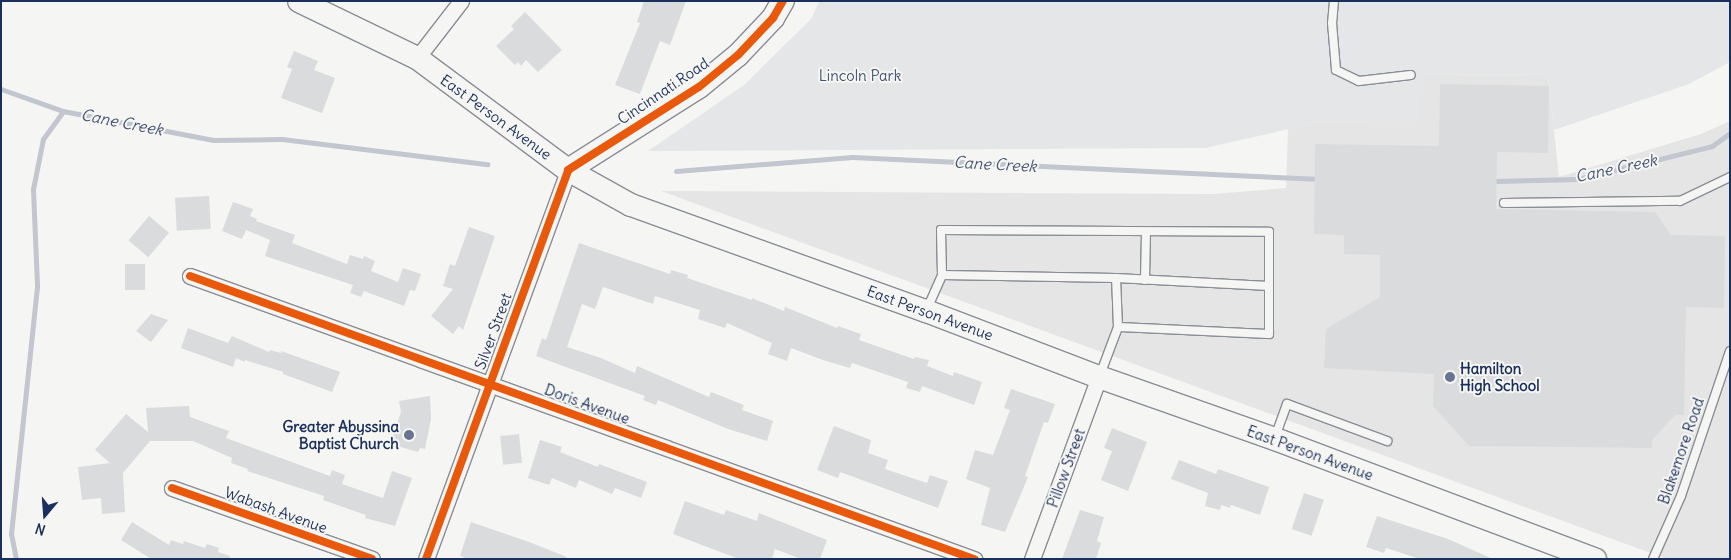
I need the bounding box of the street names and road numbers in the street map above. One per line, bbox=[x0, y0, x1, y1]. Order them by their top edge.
street label: Cincinnati Road bbox=[614, 54, 712, 128]
street label: East Person Avenue bbox=[437, 71, 555, 163]
street label: East Person Avenue bbox=[864, 282, 996, 344]
street label: Silver Street bbox=[471, 290, 515, 372]
street label: Doris Avenue bbox=[542, 380, 632, 428]
street label: Blakemore Road bbox=[1654, 395, 1708, 507]
street label: East Person Avenue bbox=[1244, 422, 1376, 484]
street label: Pillow Street bbox=[1043, 426, 1089, 510]
street label: Wabash Avenue bbox=[222, 483, 330, 537]

